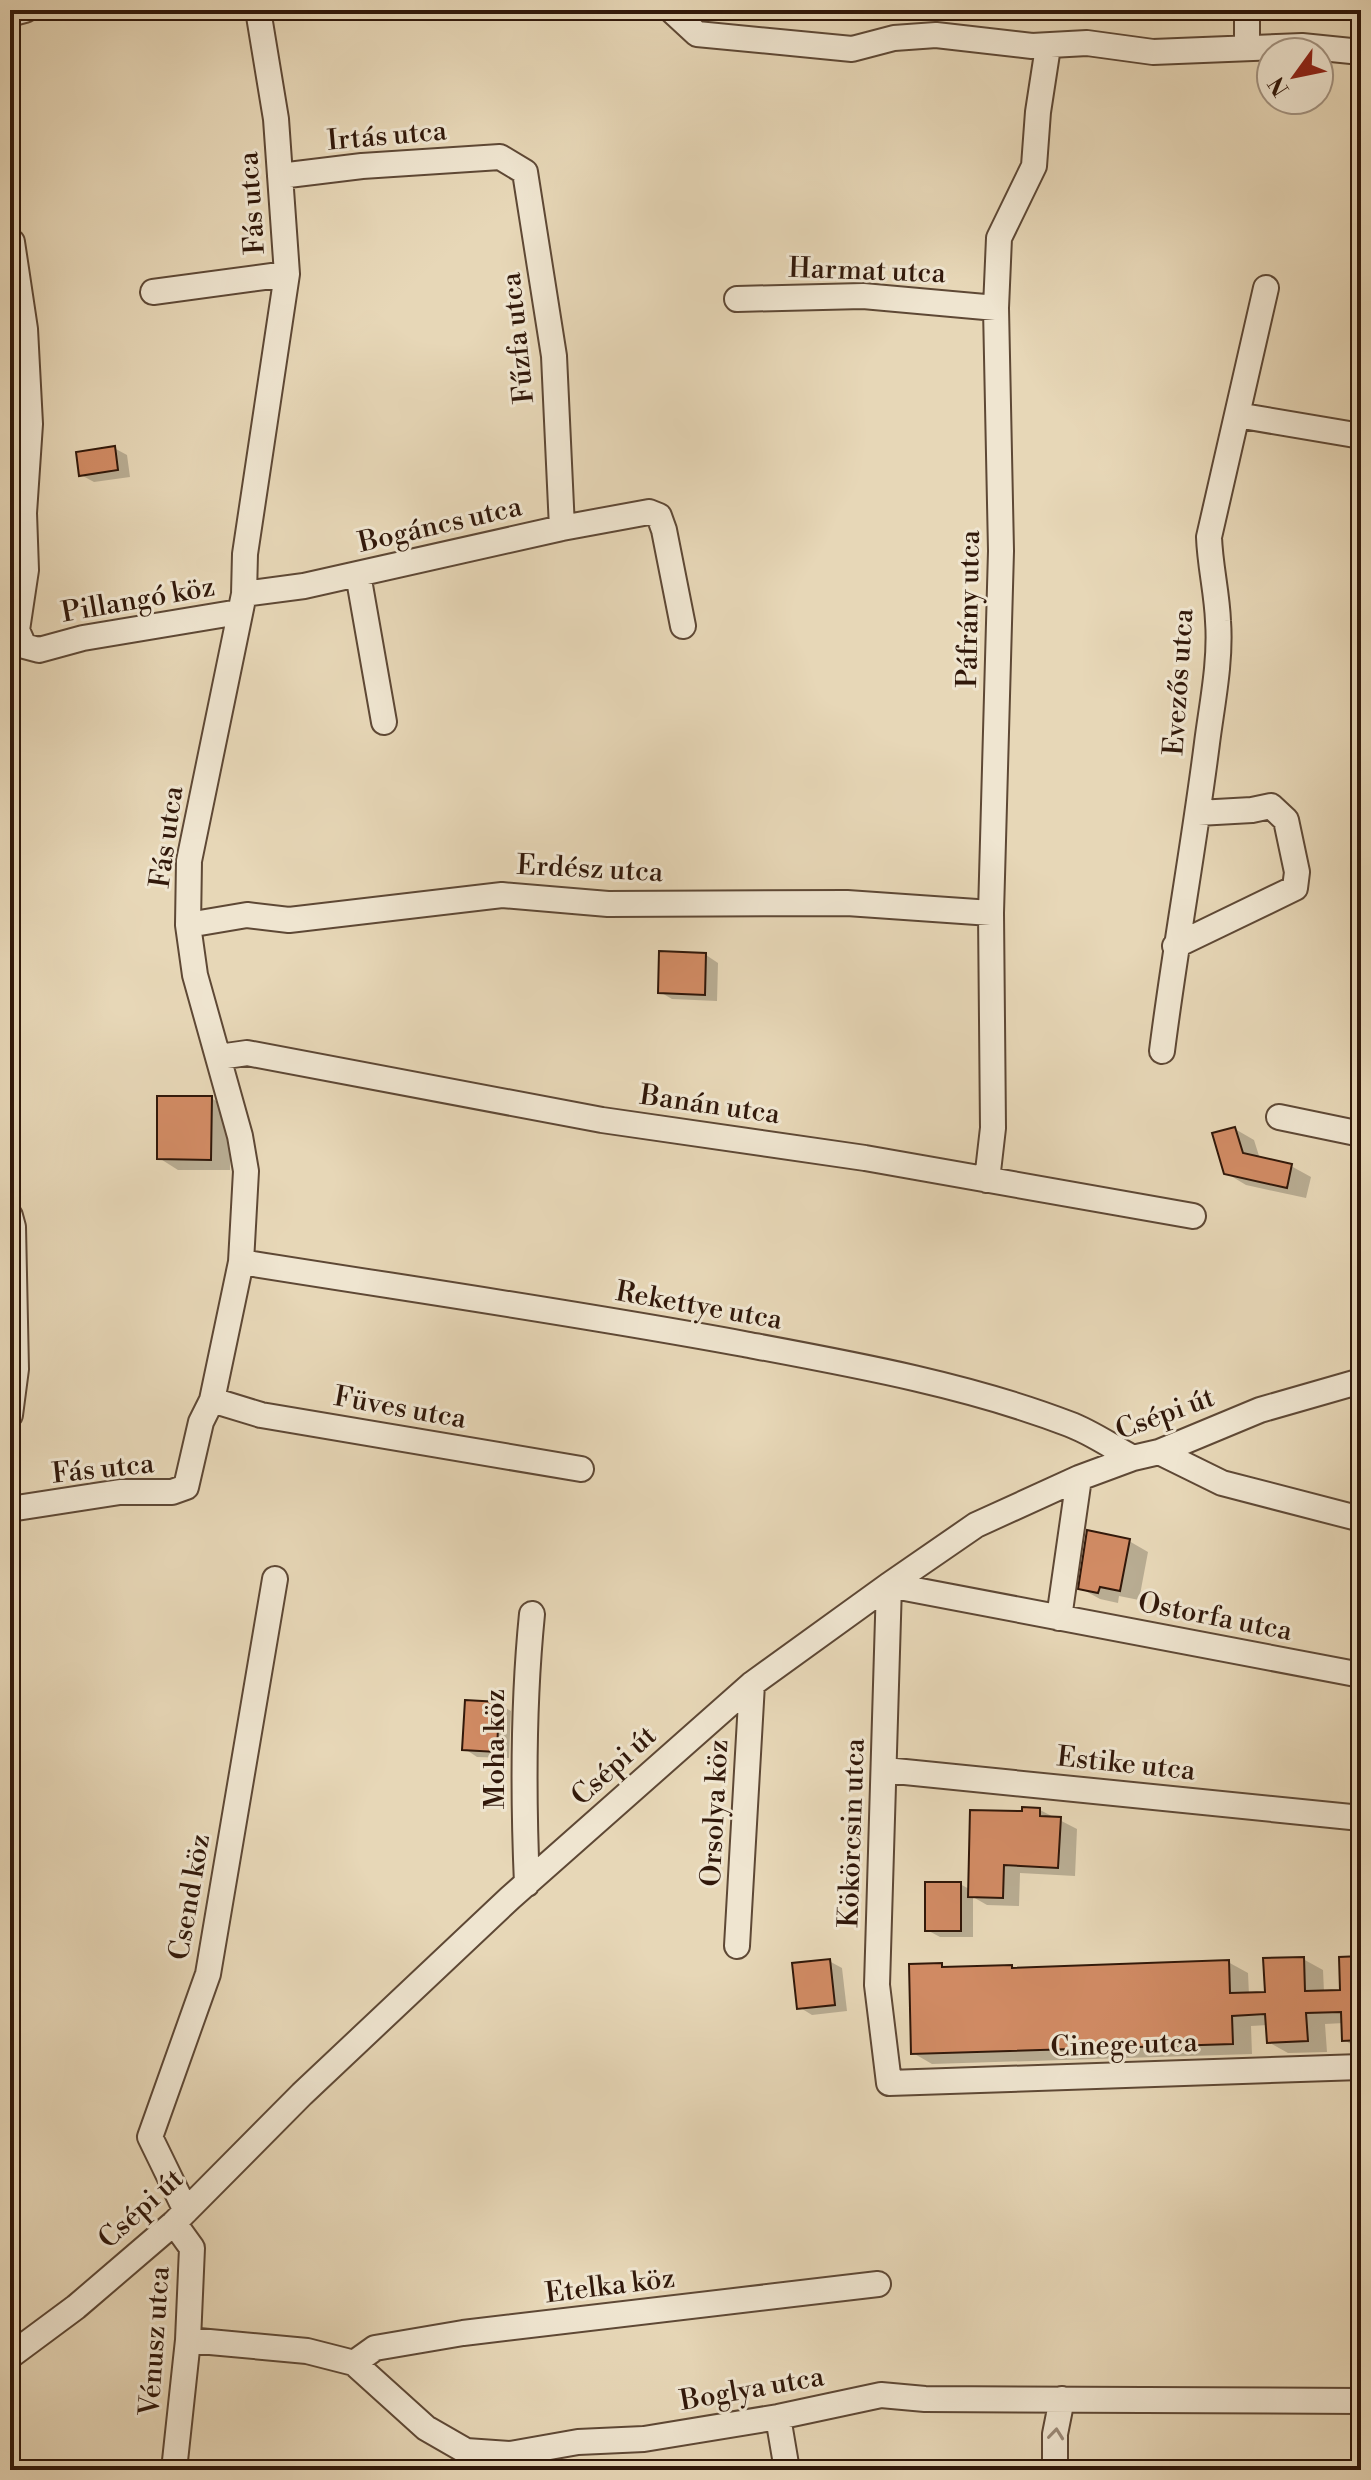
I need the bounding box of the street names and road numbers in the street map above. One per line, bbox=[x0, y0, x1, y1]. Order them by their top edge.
street label: Irtás utca bbox=[326, 113, 449, 159]
street label: Fás utca bbox=[231, 150, 273, 255]
street label: Harmat utca bbox=[788, 251, 947, 291]
street label: Fűzfa utca bbox=[494, 270, 542, 405]
street label: Bogáncs utca bbox=[354, 489, 526, 561]
street label: Páfrány utca bbox=[950, 529, 988, 688]
street label: Pillangó köz bbox=[58, 569, 218, 631]
street label: Evezős utca bbox=[1156, 607, 1202, 757]
street label: Fás utca bbox=[143, 783, 192, 890]
street label: Erdész utca bbox=[516, 848, 665, 890]
street label: Banán utca bbox=[637, 1078, 783, 1132]
street label: Rekettye utca bbox=[613, 1274, 786, 1338]
street label: Füves utca bbox=[331, 1379, 470, 1437]
street label: Csépi út bbox=[1111, 1380, 1219, 1448]
street label: Fás utca bbox=[50, 1446, 157, 1492]
street label: Ostorfa utca bbox=[1135, 1585, 1296, 1649]
street label: Moha köz bbox=[478, 1689, 513, 1809]
street label: Csépi út bbox=[564, 1719, 664, 1813]
street label: Kökörcsin utca bbox=[831, 1737, 873, 1928]
street label: Orsolya köz bbox=[694, 1739, 736, 1887]
street label: Estike utca bbox=[1055, 1739, 1198, 1789]
street label: Csend köz bbox=[162, 1831, 218, 1963]
street label: Cinege utca bbox=[1050, 2025, 1199, 2065]
street label: Csépi út bbox=[91, 2162, 191, 2256]
street label: Etelka köz bbox=[543, 2261, 677, 2311]
street label: Vénusz utca bbox=[132, 2264, 178, 2418]
street label: Boglya utca bbox=[676, 2359, 828, 2419]

